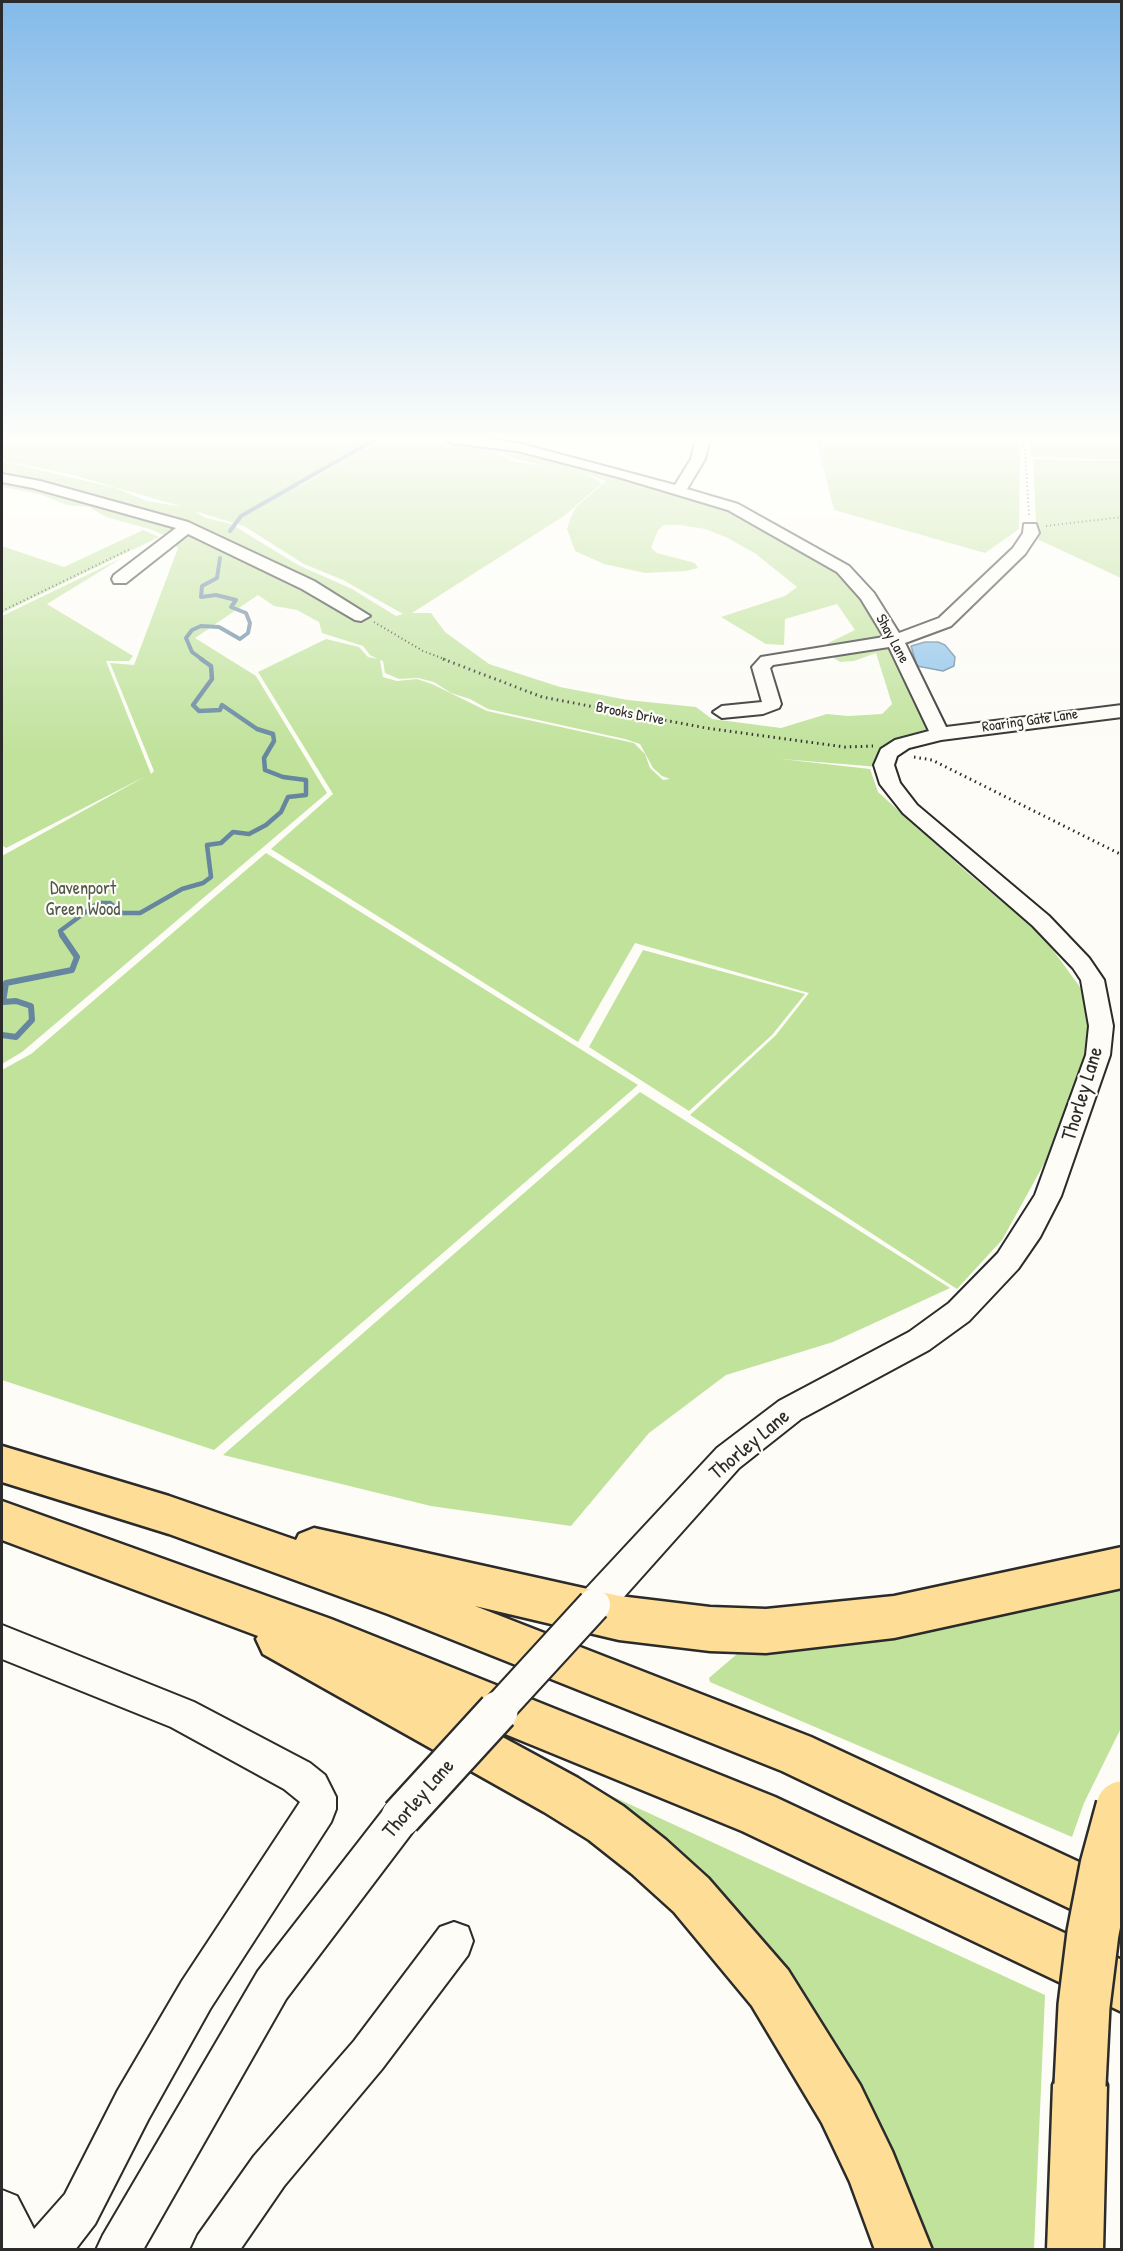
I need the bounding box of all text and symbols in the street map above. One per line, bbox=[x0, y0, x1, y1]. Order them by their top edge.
street label: Shay Lane bbox=[871, 611, 913, 667]
street label: Brooks Drive bbox=[594, 699, 666, 729]
street label: Roaring Gate Lane bbox=[981, 705, 1079, 737]
park label: Davenport Green Wood bbox=[46, 878, 120, 920]
street label: Thorley Lane bbox=[1057, 1044, 1109, 1144]
street label: Thorley Lane bbox=[705, 1404, 795, 1486]
street label: Thorley Lane bbox=[378, 1754, 460, 1844]

